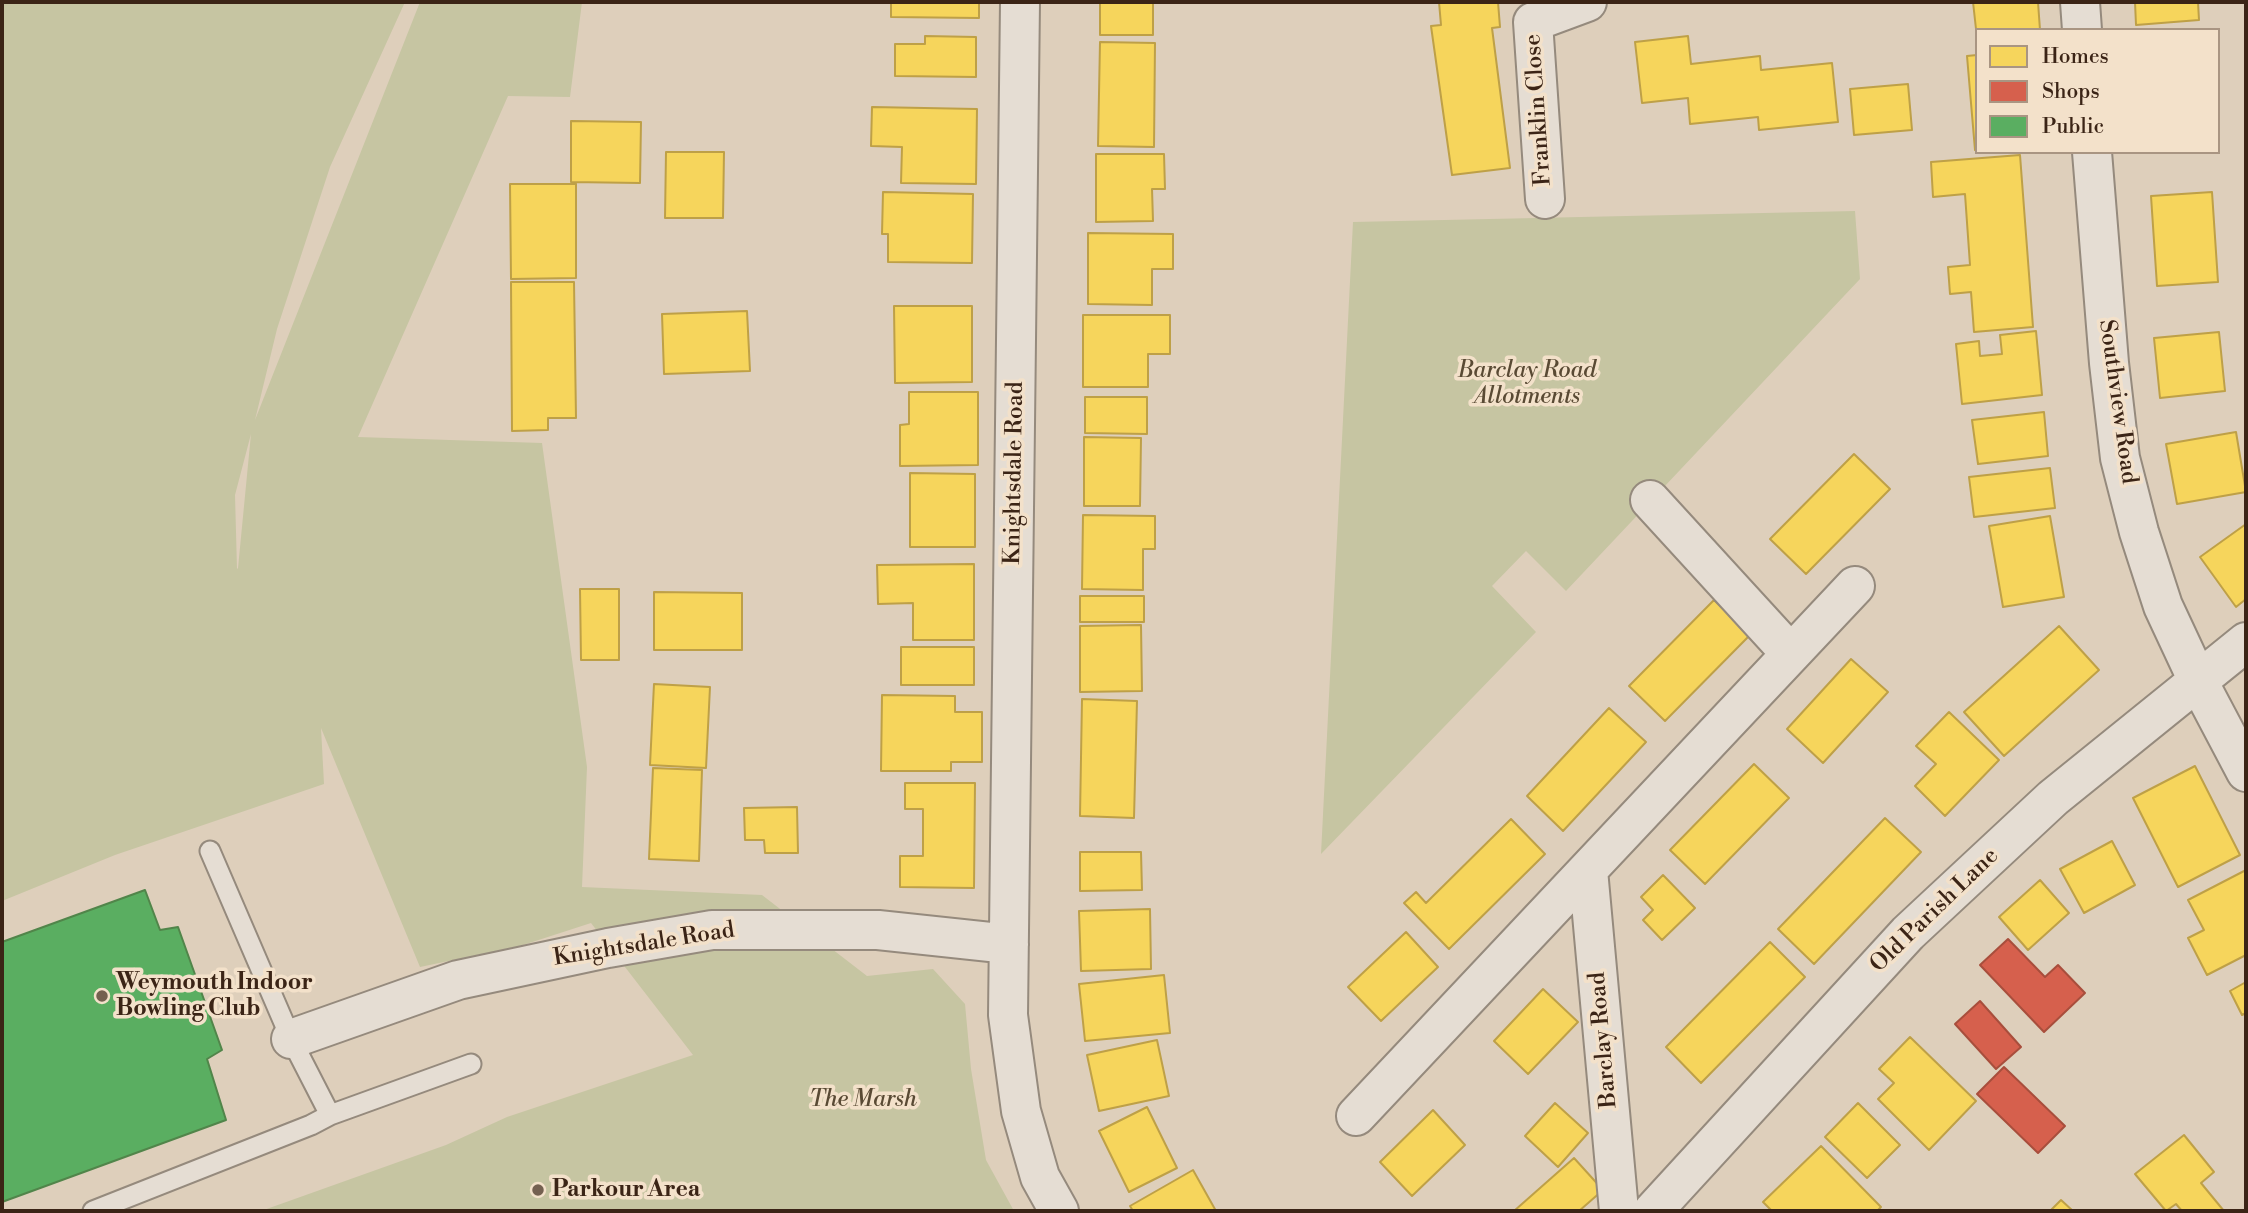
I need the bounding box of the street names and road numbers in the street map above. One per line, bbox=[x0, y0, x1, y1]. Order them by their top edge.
street label: Franklin Close bbox=[1520, 33, 1558, 187]
street label: Southview Road bbox=[2092, 318, 2142, 486]
street label: Knightsdale Road bbox=[1000, 381, 1030, 565]
street label: Old Parish Lane bbox=[1865, 843, 2005, 979]
street label: Knightsdale Road bbox=[551, 917, 737, 973]
street label: Barclay Road bbox=[1584, 971, 1624, 1109]

